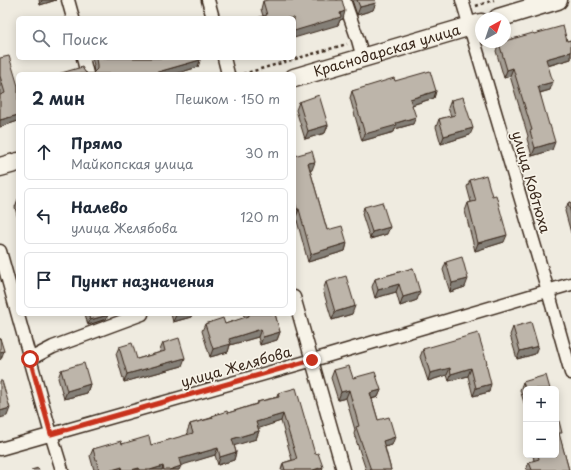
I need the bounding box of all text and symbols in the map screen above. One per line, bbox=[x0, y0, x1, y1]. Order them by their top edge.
north arrow bbox=[475, 12, 511, 48]
search box bbox=[16, 16, 296, 60]
street label: Краснодарская улица bbox=[311, 19, 463, 82]
icon: search bbox=[30, 27, 52, 49]
text: Поиск bbox=[62, 27, 108, 50]
text: 2 мин bbox=[32, 85, 85, 111]
text: Пешком · 150 m bbox=[175, 89, 280, 108]
street label: улица Ковтюха bbox=[507, 128, 556, 236]
text: Прямо bbox=[71, 131, 122, 154]
icon: ahead bbox=[33, 141, 55, 163]
text: 30 m bbox=[245, 143, 279, 162]
text: Майкопская улица bbox=[71, 154, 193, 173]
text: Налево bbox=[71, 195, 128, 218]
icon: left bbox=[33, 205, 55, 227]
text: 120 m bbox=[240, 207, 279, 226]
text: улица Желябова bbox=[71, 218, 177, 237]
icon: arrive bbox=[33, 269, 55, 291]
text: Пункт назначения bbox=[71, 269, 214, 292]
street label: улица Желябова bbox=[178, 341, 294, 392]
route start bbox=[21, 350, 39, 368]
route end bbox=[303, 351, 321, 369]
map controls bbox=[523, 386, 559, 458]
button: + bbox=[523, 386, 559, 422]
button: − bbox=[523, 422, 559, 458]

